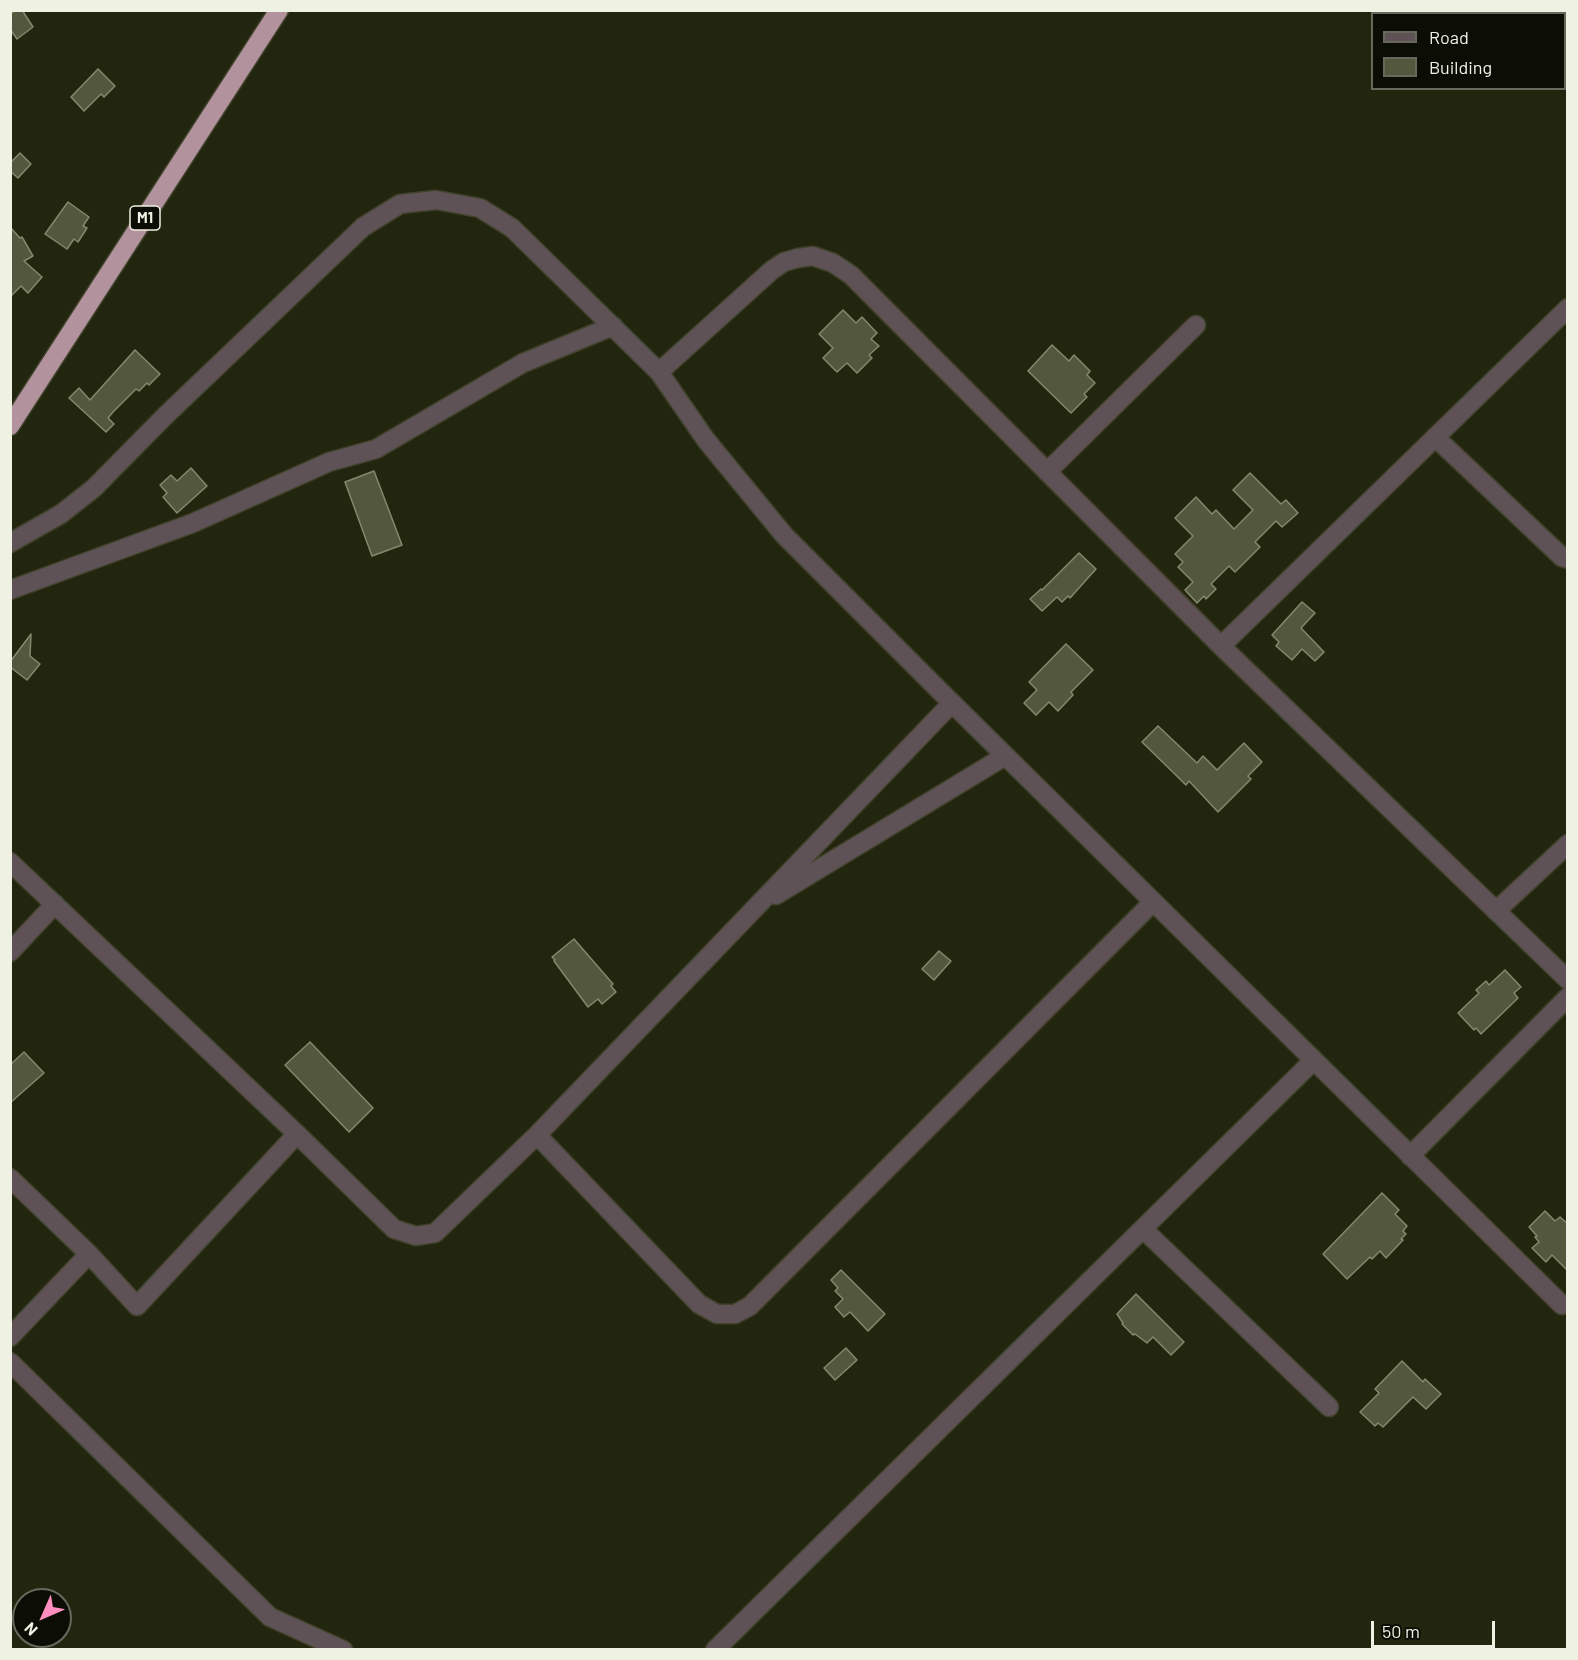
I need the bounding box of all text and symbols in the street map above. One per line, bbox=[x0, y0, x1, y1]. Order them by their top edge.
legend bbox=[1371, 12, 1566, 90]
text: Road bbox=[1429, 26, 1469, 48]
text: Building bbox=[1429, 56, 1492, 78]
road number: M1 bbox=[130, 206, 160, 230]
north arrow bbox=[12, 1588, 72, 1648]
scale bar bbox=[1374, 1609, 1498, 1647]
text: N bbox=[20, 1619, 41, 1640]
text: 50 m bbox=[1382, 1620, 1420, 1642]

